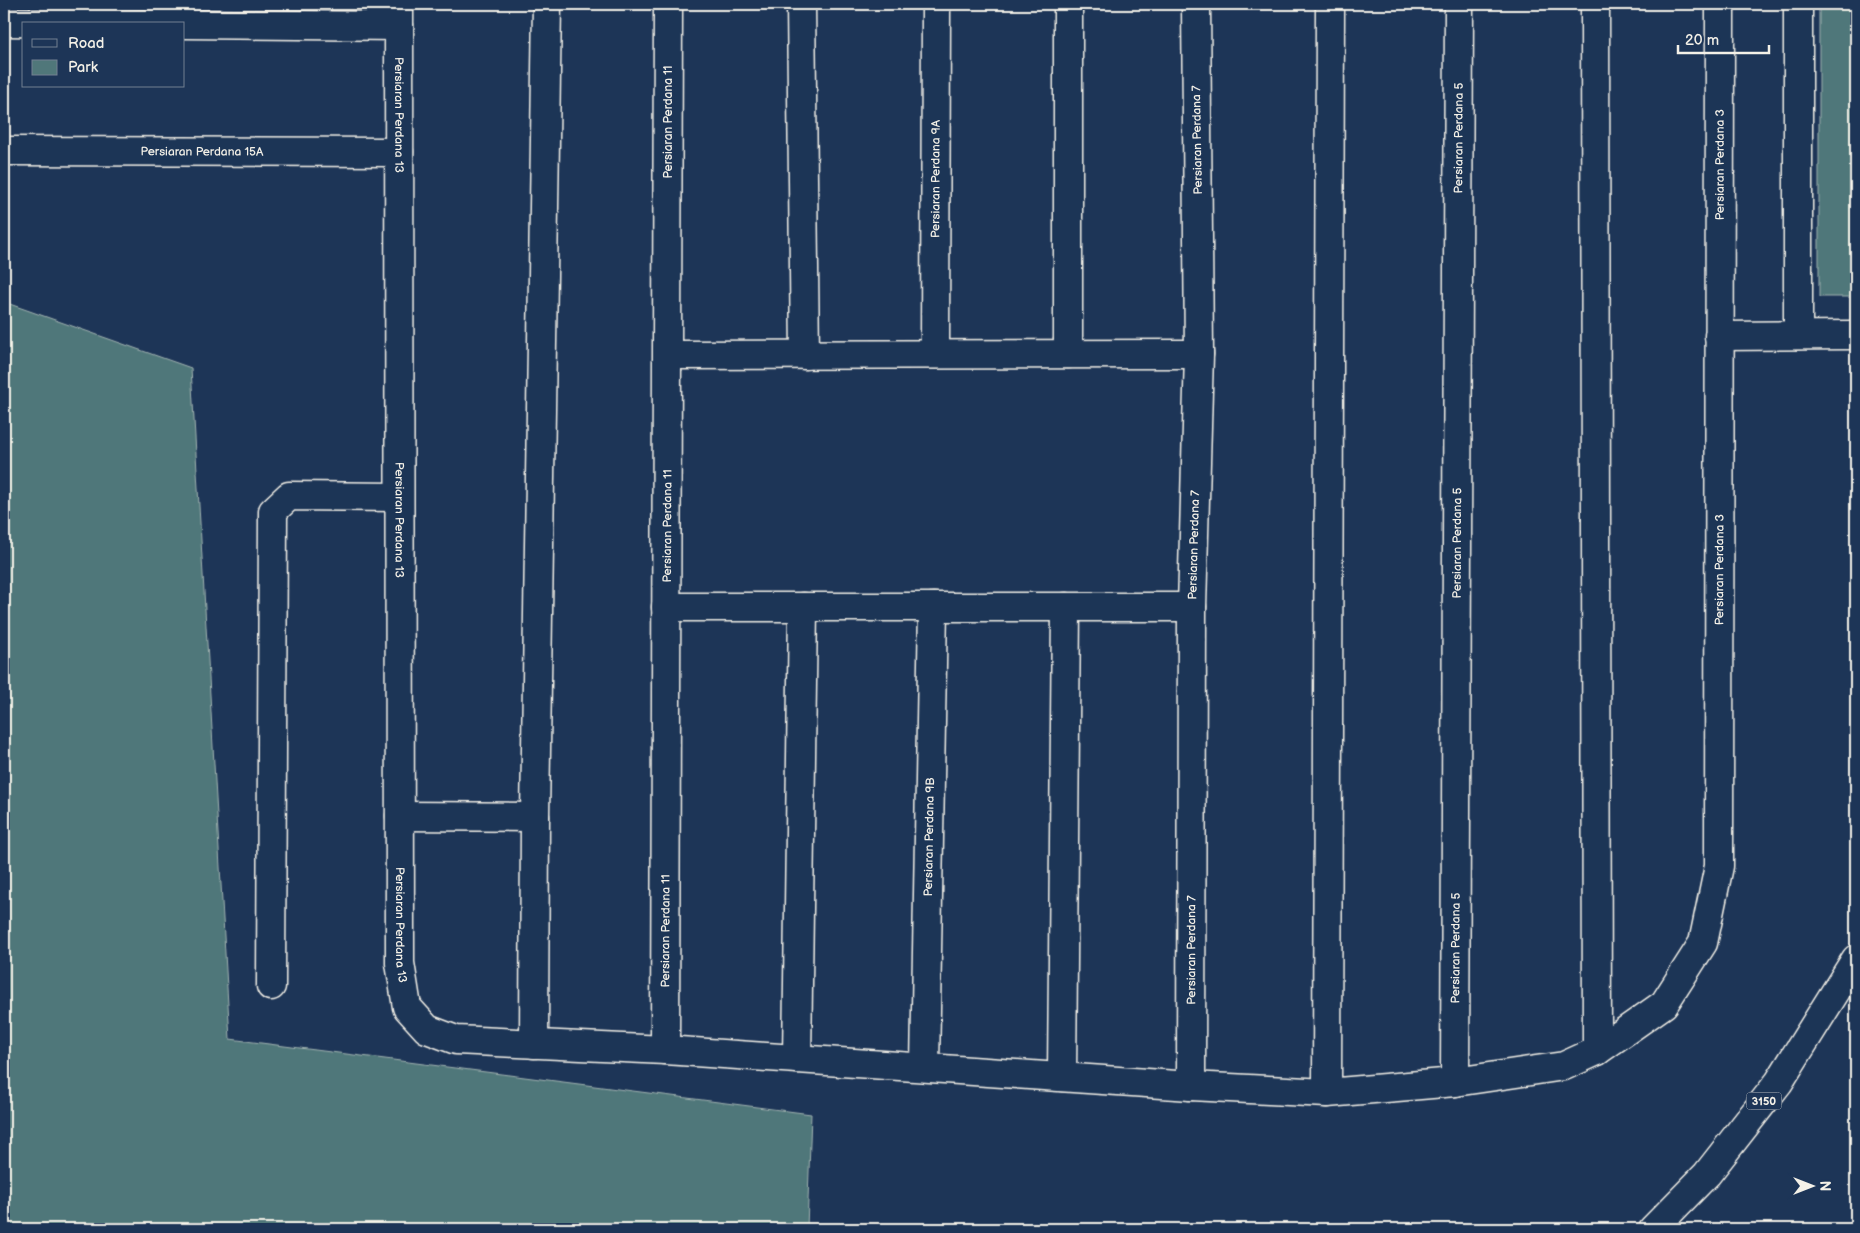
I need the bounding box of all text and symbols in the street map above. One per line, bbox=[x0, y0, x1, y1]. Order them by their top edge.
legend bbox=[22, 22, 185, 88]
scale bar bbox=[1678, 22, 1769, 54]
text: 20 m bbox=[1685, 31, 1719, 50]
text: Road bbox=[68, 34, 104, 53]
street label: Persiaran Perdana 13 bbox=[391, 57, 406, 173]
text: Park bbox=[68, 58, 99, 77]
street label: Persiaran Perdana 11 bbox=[661, 66, 676, 178]
street label: Persiaran Perdana 5 bbox=[1451, 83, 1467, 193]
street label: Persiaran Perdana 7 bbox=[1189, 85, 1206, 195]
street label: Persiaran Perdana 3 bbox=[1713, 109, 1728, 220]
street label: Persiaran Perdana 9A bbox=[928, 119, 944, 238]
street label: Persiaran Perdana 15A bbox=[141, 144, 264, 160]
street label: Persiaran Perdana 13 bbox=[391, 462, 407, 578]
street label: Persiaran Perdana 11 bbox=[660, 469, 675, 583]
street label: Persiaran Perdana 5 bbox=[1450, 488, 1465, 598]
street label: Persiaran Perdana 7 bbox=[1185, 490, 1203, 600]
street label: Persiaran Perdana 3 bbox=[1712, 514, 1727, 625]
street label: Persiaran Perdana 9B bbox=[921, 777, 938, 897]
street label: Persiaran Perdana 13 bbox=[392, 867, 410, 984]
street label: Persiaran Perdana 11 bbox=[658, 874, 674, 988]
street label: Persiaran Perdana 5 bbox=[1448, 892, 1464, 1003]
street label: Persiaran Perdana 7 bbox=[1184, 895, 1199, 1005]
road number: 3150 bbox=[1746, 1092, 1782, 1110]
north arrow bbox=[1788, 1160, 1838, 1210]
text: N bbox=[1816, 1181, 1833, 1191]

